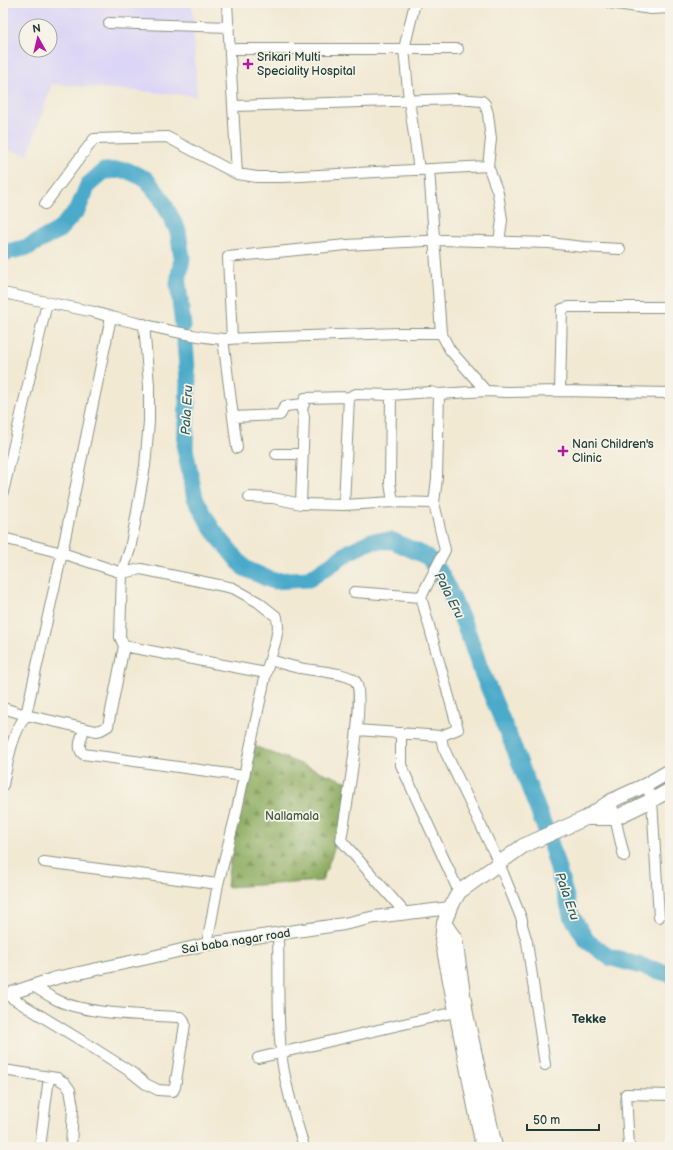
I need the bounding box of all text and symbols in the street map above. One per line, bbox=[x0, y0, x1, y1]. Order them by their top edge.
north arrow bbox=[18, 18, 58, 58]
text: N bbox=[32, 22, 42, 36]
place label: Srikari Multi Speciality Hospital bbox=[257, 50, 355, 79]
marker: Srikari Multi Speciality Hospital bbox=[242, 58, 254, 70]
water label: Pala Eru bbox=[178, 385, 196, 435]
place label: Nani Children's Clinic bbox=[572, 437, 654, 466]
marker: Nani Children's Clinic bbox=[557, 445, 569, 457]
water label: Pala Eru bbox=[431, 570, 468, 621]
park label: Nallamala bbox=[265, 809, 319, 824]
water label: Pala Eru bbox=[551, 870, 583, 922]
street label: Sai baba nagar road bbox=[181, 925, 292, 957]
district label: Tekke bbox=[572, 1011, 607, 1027]
scale bar bbox=[527, 1106, 599, 1132]
text: 50 m bbox=[533, 1113, 560, 1128]

